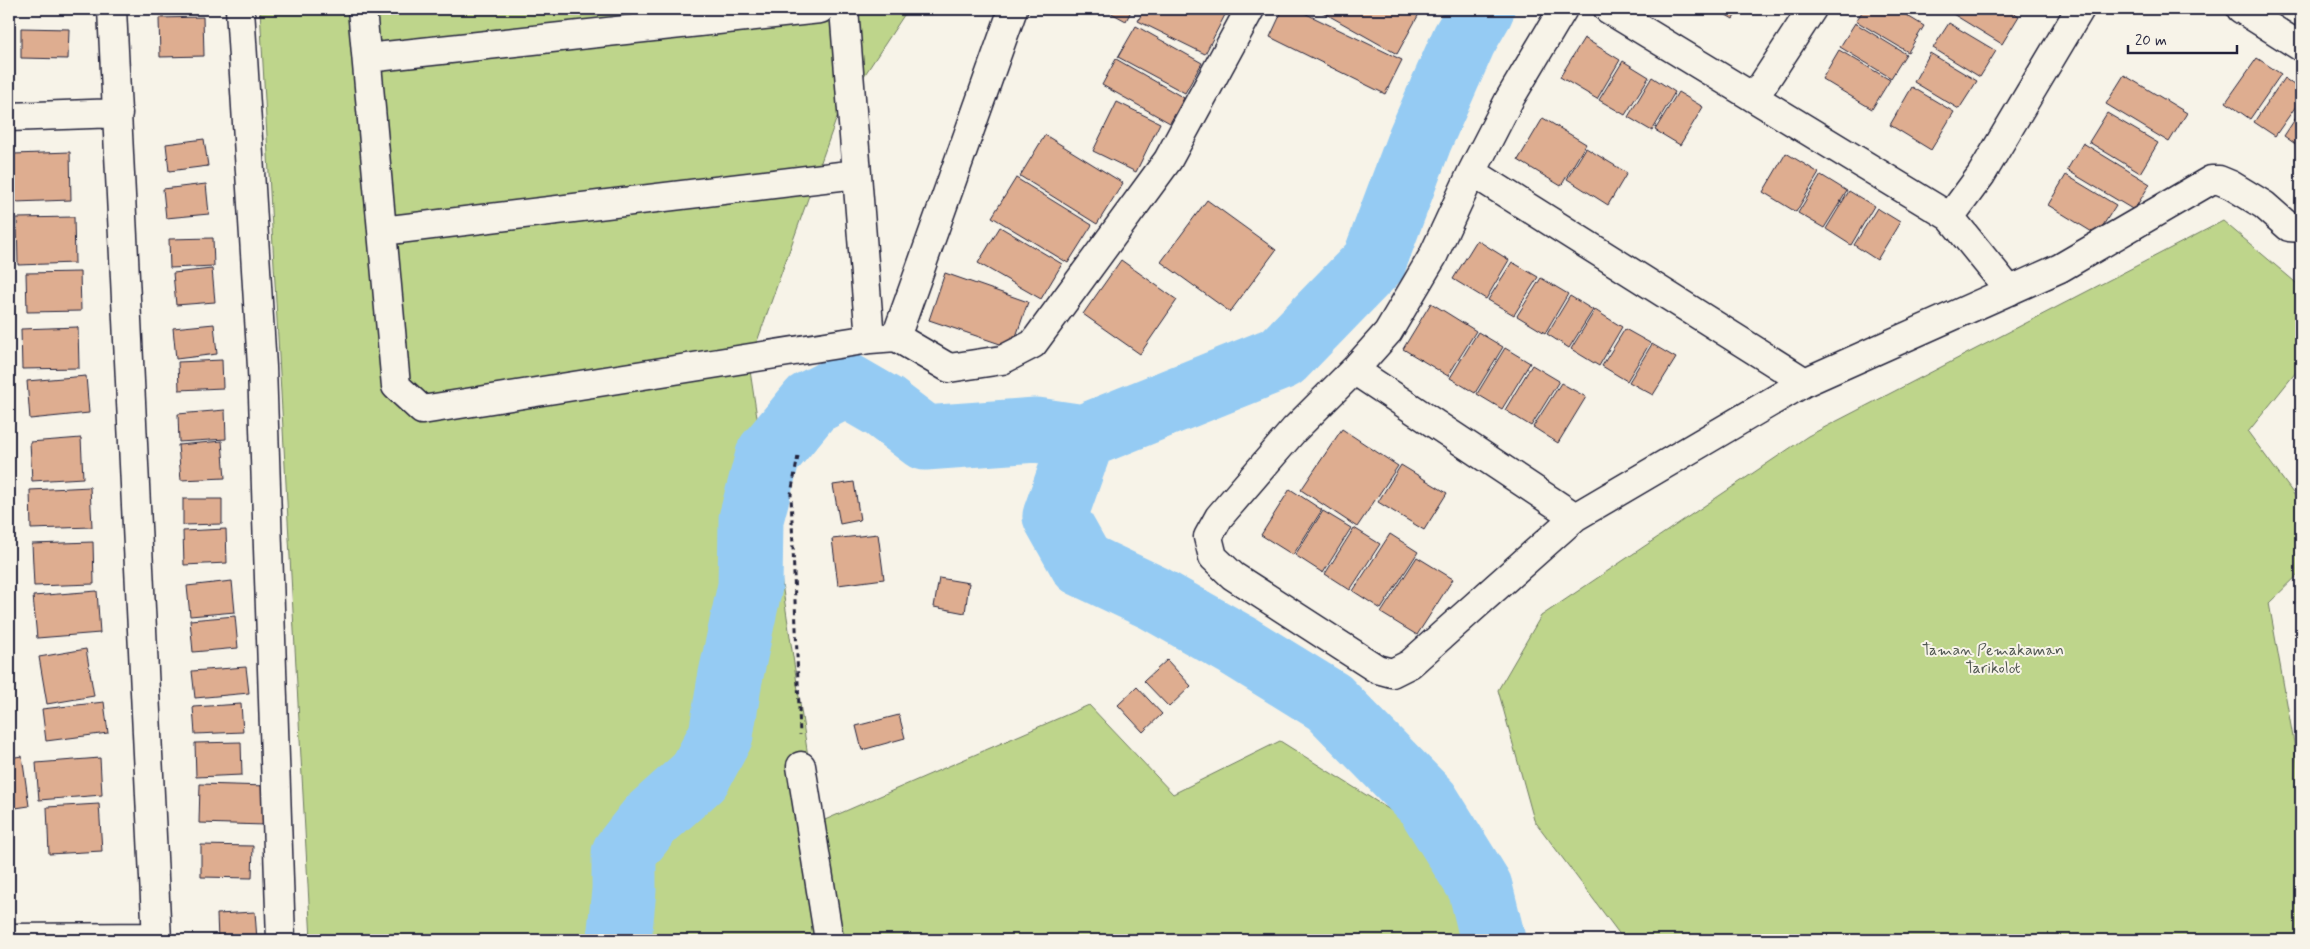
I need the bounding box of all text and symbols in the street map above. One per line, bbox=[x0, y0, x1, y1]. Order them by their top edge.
scale bar bbox=[2128, 22, 2236, 54]
text: 20 m bbox=[2135, 31, 2167, 51]
park label: Taman Pemakaman Tarikolot bbox=[1922, 640, 2064, 679]

